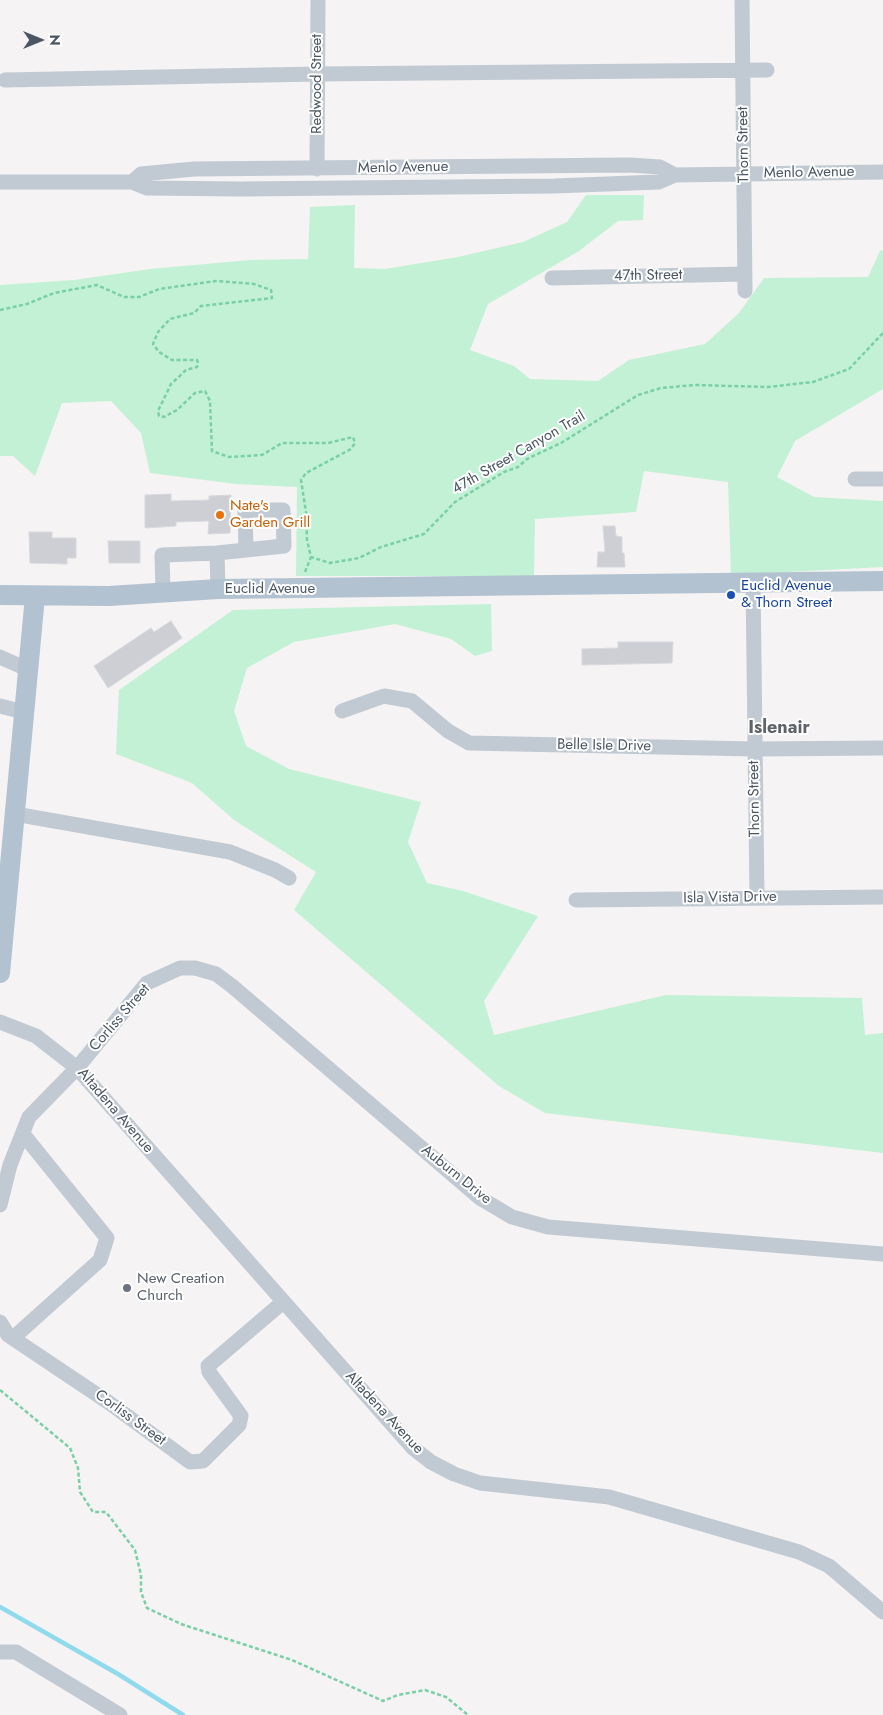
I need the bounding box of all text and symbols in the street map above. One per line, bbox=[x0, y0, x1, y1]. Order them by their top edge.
north arrow bbox=[15, 15, 65, 65]
text: N bbox=[45, 34, 65, 46]
street label: Redwood Street bbox=[308, 34, 326, 134]
street label: Thorn Street bbox=[734, 107, 754, 183]
street label: Menlo Avenue bbox=[358, 158, 448, 178]
street label: Menlo Avenue bbox=[764, 163, 854, 183]
street label: 47th Street bbox=[614, 266, 682, 286]
street label: 47th Street Canyon Trail bbox=[449, 408, 589, 498]
place label: Nate's Garden Grill bbox=[230, 497, 310, 532]
marker: Nate's Garden Grill bbox=[214, 509, 226, 521]
place label: Euclid Avenue & Thorn Street bbox=[741, 577, 832, 612]
street label: Euclid Avenue bbox=[225, 580, 315, 598]
marker: Euclid Avenue & Thorn Street bbox=[725, 589, 737, 601]
district label: Islenair bbox=[748, 718, 810, 740]
street label: Belle Isle Drive bbox=[557, 736, 651, 756]
street label: Thorn Street bbox=[745, 761, 765, 837]
street label: Isla Vista Drive bbox=[683, 888, 777, 908]
street label: Corliss Street bbox=[86, 981, 154, 1055]
street label: Altadena Avenue bbox=[73, 1065, 157, 1157]
street label: Auburn Drive bbox=[417, 1141, 495, 1209]
place label: New Creation Church bbox=[137, 1270, 225, 1305]
marker: New Creation Church bbox=[121, 1282, 133, 1294]
street label: Altadena Avenue bbox=[341, 1368, 427, 1458]
street label: Corliss Street bbox=[91, 1386, 169, 1450]

